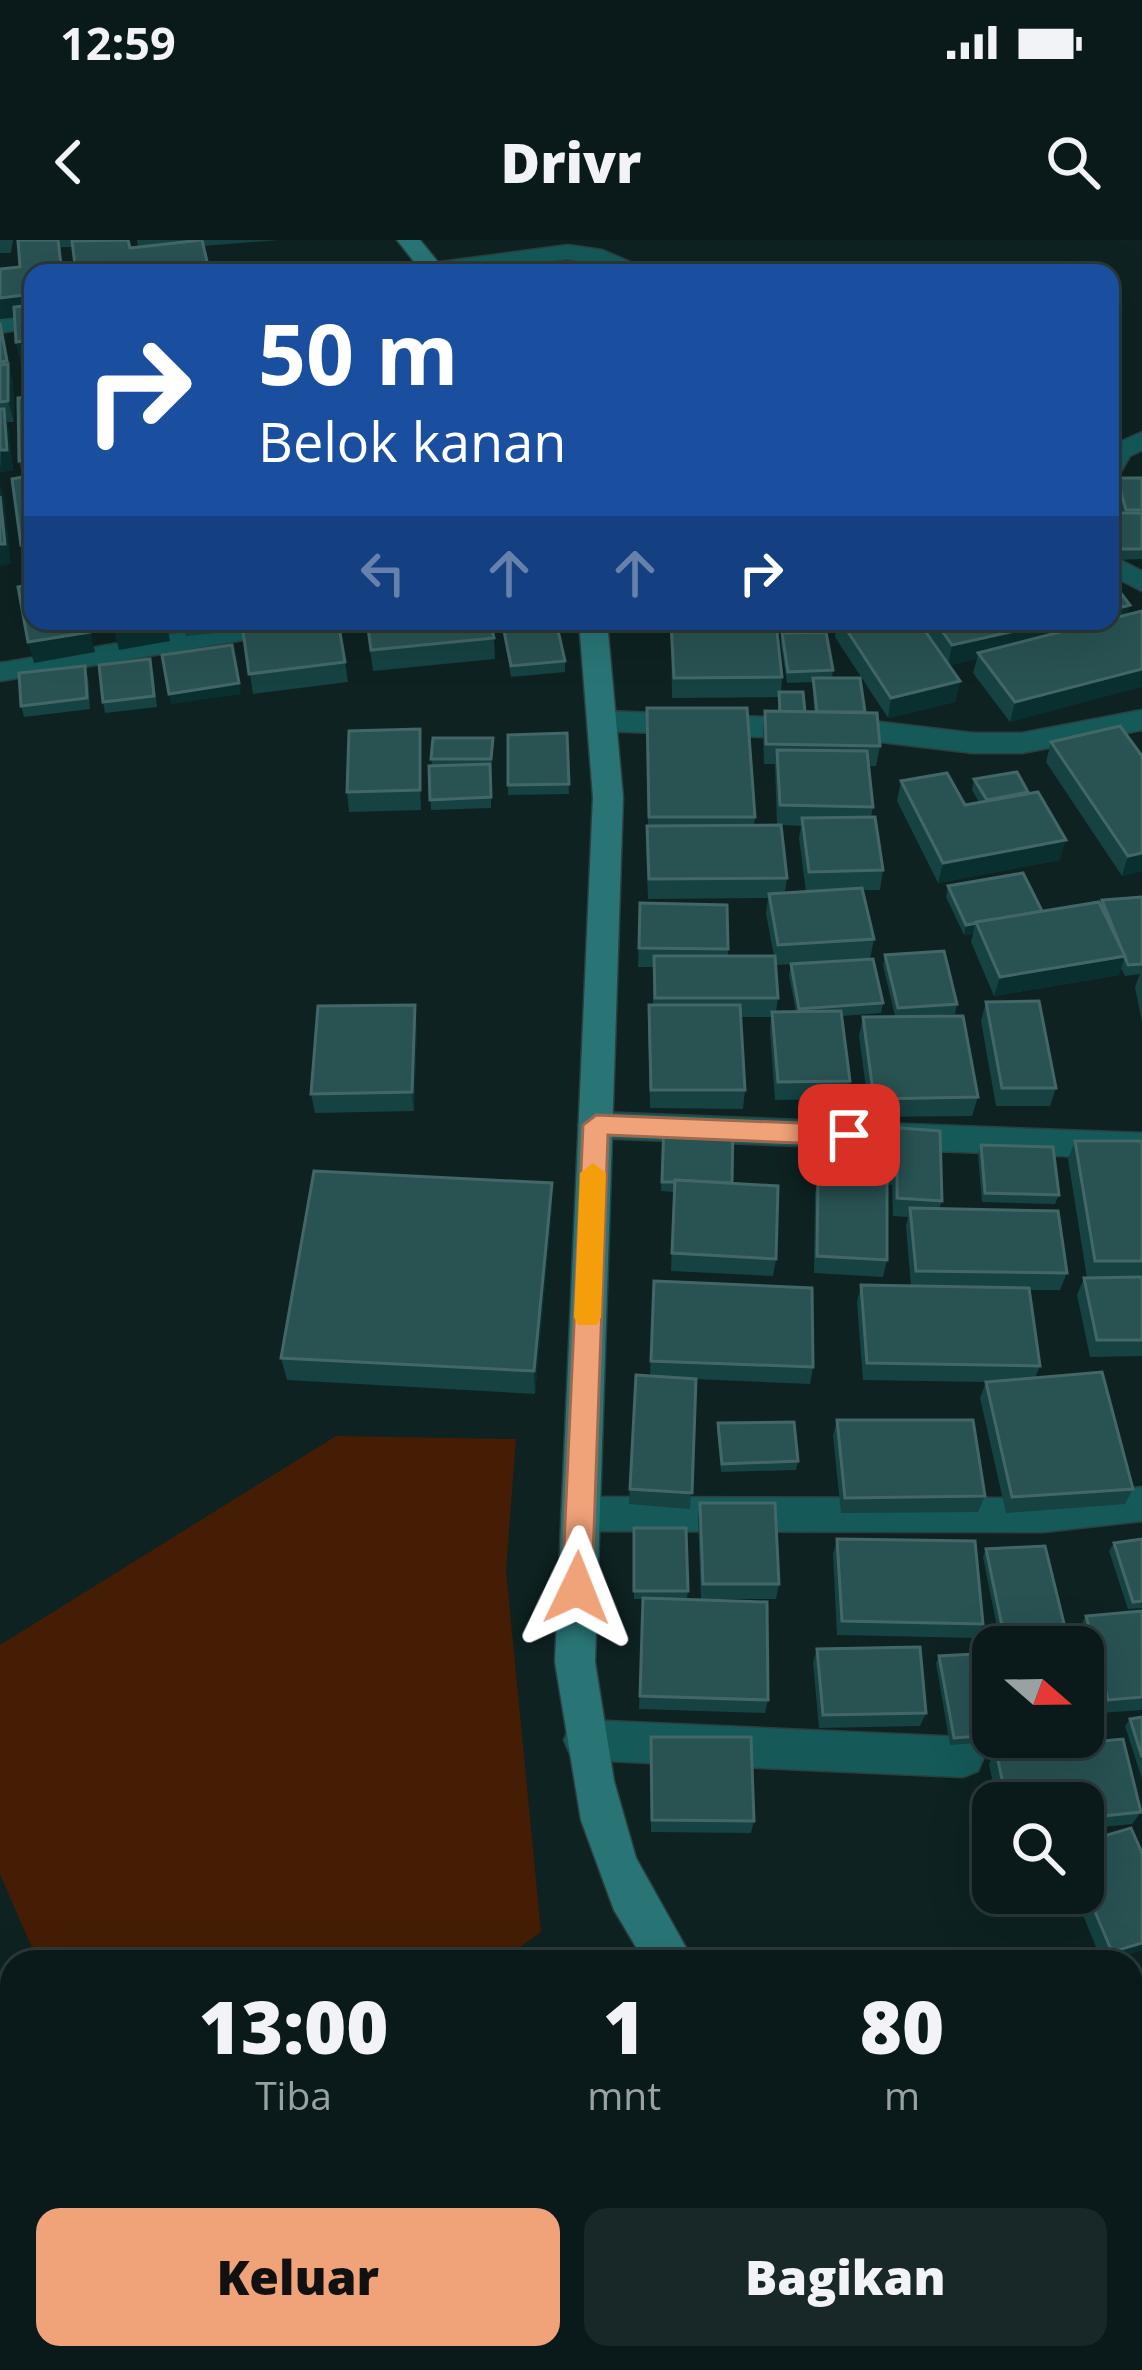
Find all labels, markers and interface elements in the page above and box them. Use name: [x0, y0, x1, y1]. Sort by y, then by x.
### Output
text: 12:59: [60, 12, 176, 73]
text: Drivr: [501, 125, 641, 199]
icon: back: [36, 129, 102, 195]
icon: search: [1040, 129, 1106, 195]
text: 50 m: [258, 295, 458, 410]
icon: right: [60, 312, 216, 468]
text: Belok kanan: [258, 404, 566, 478]
icon: left: [350, 540, 416, 606]
icon: ahead: [476, 540, 542, 606]
icon: ahead: [602, 540, 668, 606]
icon: right: [728, 540, 794, 606]
pin: [798, 1084, 900, 1186]
icon: arrive: [816, 1102, 882, 1168]
position arrow: [514, 1525, 640, 1651]
north arrow: [972, 1626, 1104, 1758]
map controls: [972, 1626, 1104, 1914]
button: search: [972, 1782, 1104, 1914]
text: 13:00: [199, 1977, 388, 2075]
text: 1: [603, 1977, 645, 2075]
text: 80: [860, 1977, 944, 2075]
text: Tiba: [255, 2068, 332, 2121]
text: mnt: [587, 2068, 661, 2121]
text: m: [884, 2068, 920, 2121]
button: Keluar: [36, 2208, 560, 2346]
button: Bagikan: [584, 2208, 1107, 2346]

